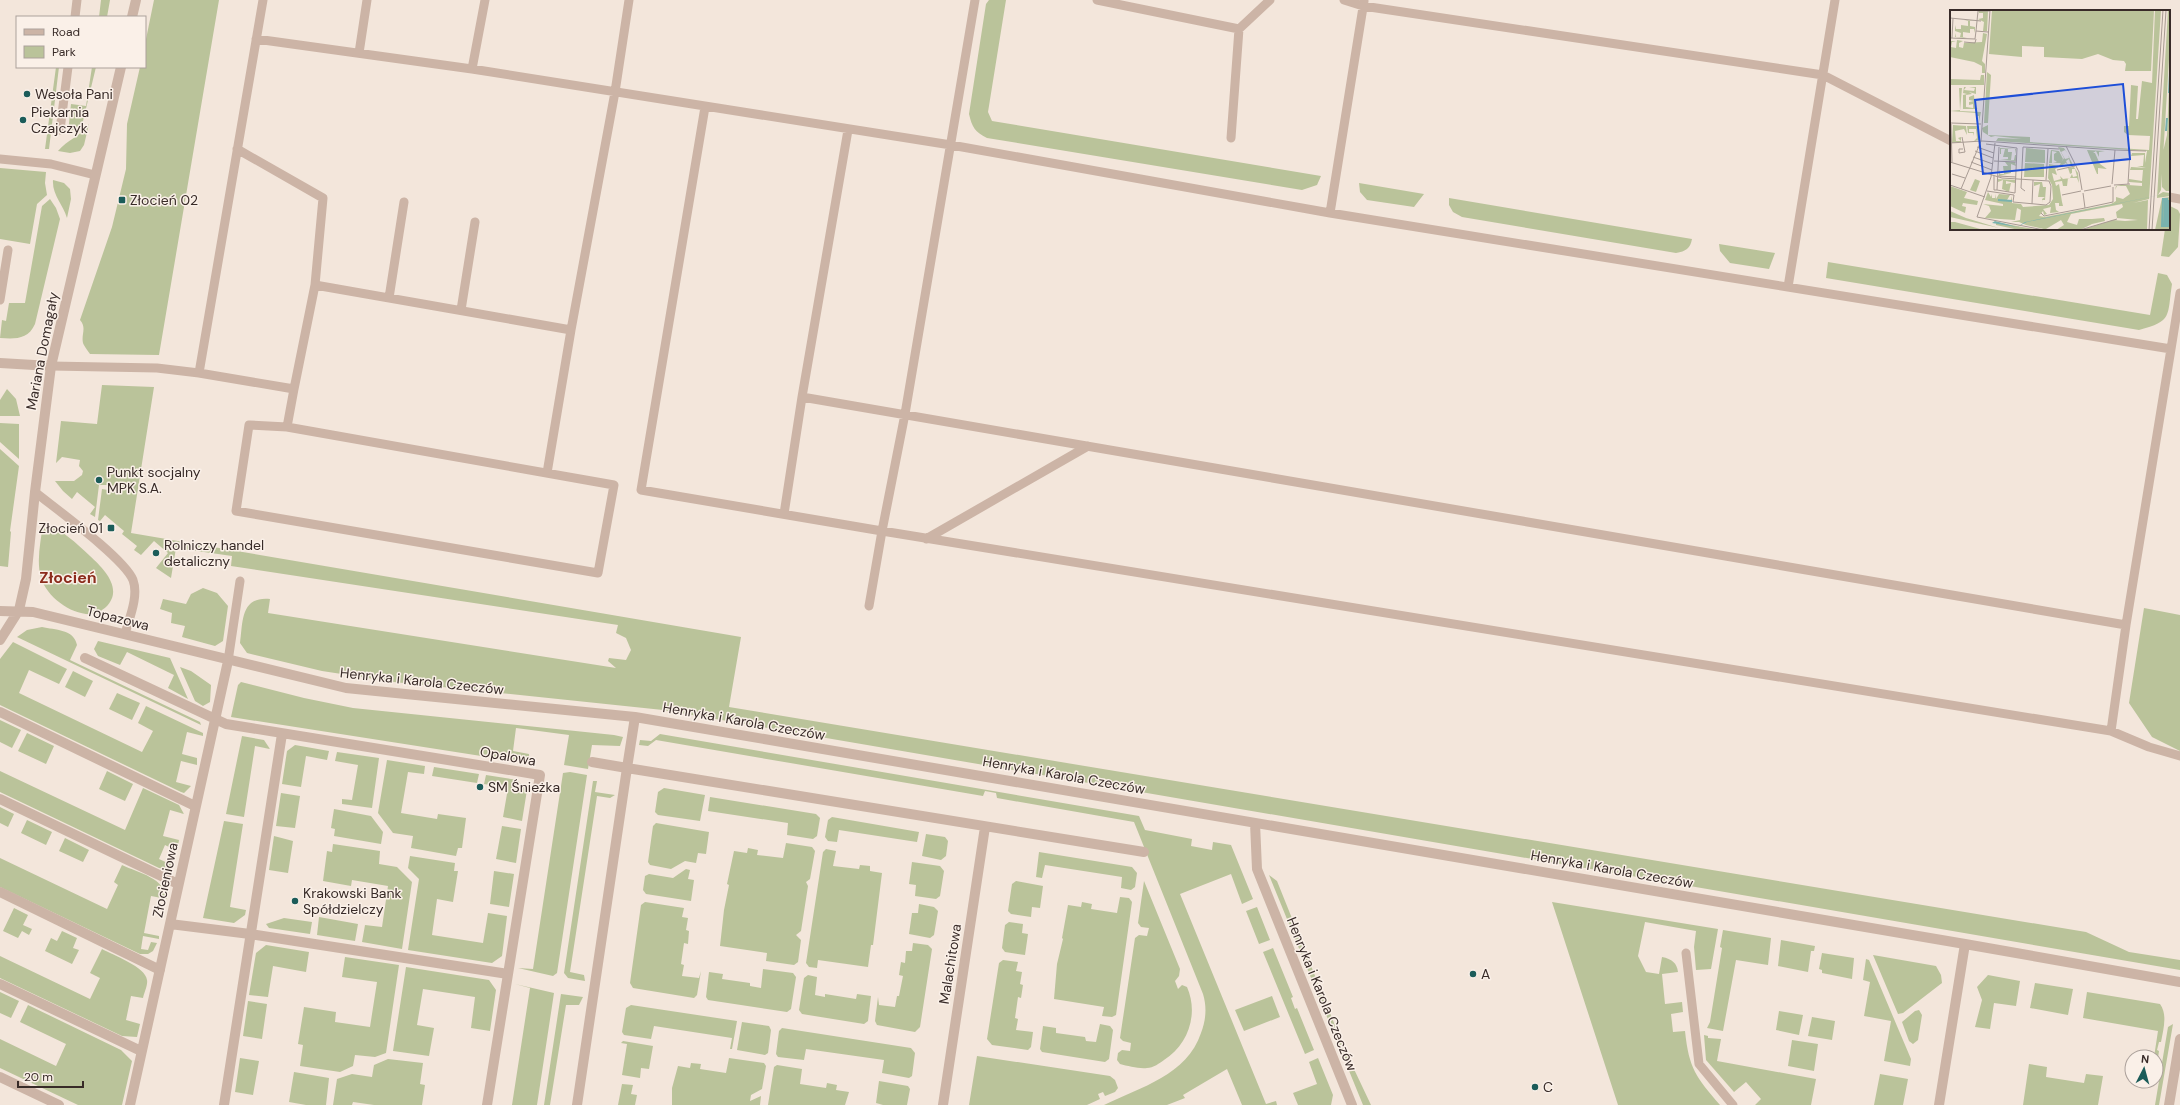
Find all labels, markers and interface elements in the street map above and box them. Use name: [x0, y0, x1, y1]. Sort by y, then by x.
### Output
inset map: [1950, 10, 2170, 230]
legend: [16, 16, 146, 68]
text: Road: [52, 24, 80, 40]
text: Park: [52, 44, 76, 60]
place label: Wesoła Pani: [35, 85, 113, 103]
marker: Wesoła Pani: [22, 89, 32, 99]
place label: Piekarnia Czajczyk: [31, 103, 89, 137]
marker: Piekarnia Czajczyk: [18, 115, 28, 125]
place label: Złocień 02: [130, 191, 198, 209]
marker: Złocień 02: [117, 195, 127, 205]
street label: Mariana Domagały: [22, 290, 62, 411]
place label: Punkt socjalny MPK S.A.: [107, 463, 201, 497]
marker: Punkt socjalny MPK S.A.: [94, 475, 104, 485]
place label: Złocień 01: [39, 519, 103, 537]
marker: Złocień 01: [106, 523, 116, 533]
place label: Rolniczy handel detaliczny: [164, 536, 264, 570]
marker: Rolniczy handel detaliczny: [151, 548, 161, 558]
district label: Złocień: [39, 567, 97, 588]
street label: Topazowa: [85, 602, 151, 634]
street label: Henryka i Karola Czeczów: [339, 663, 505, 699]
street label: Henryka i Karola Czeczów: [661, 698, 827, 744]
street label: Opalowa: [479, 742, 537, 770]
street label: Henryka i Karola Czeczów: [981, 752, 1147, 798]
place label: SM Śnieżka: [488, 778, 560, 796]
marker: SM Śnieżka: [475, 782, 485, 792]
street label: Złocieniowa: [148, 841, 182, 919]
street label: Henryka i Karola Czeczów: [1529, 846, 1695, 892]
place label: Krakowski Bank Spółdzielczy: [303, 884, 402, 918]
marker: Krakowski Bank Spółdzielczy: [290, 896, 300, 906]
street label: Henryka i Karola Czeczów: [1283, 914, 1361, 1074]
street label: Malachitowa: [935, 923, 965, 1005]
place label: A: [1481, 965, 1490, 983]
marker: A: [1468, 969, 1478, 979]
north arrow: [2124, 1049, 2164, 1089]
text: N: [2140, 1052, 2150, 1066]
scale bar: [18, 1063, 83, 1089]
text: 20 m: [24, 1069, 53, 1085]
place label: C: [1543, 1078, 1553, 1096]
marker: C: [1530, 1082, 1540, 1092]

